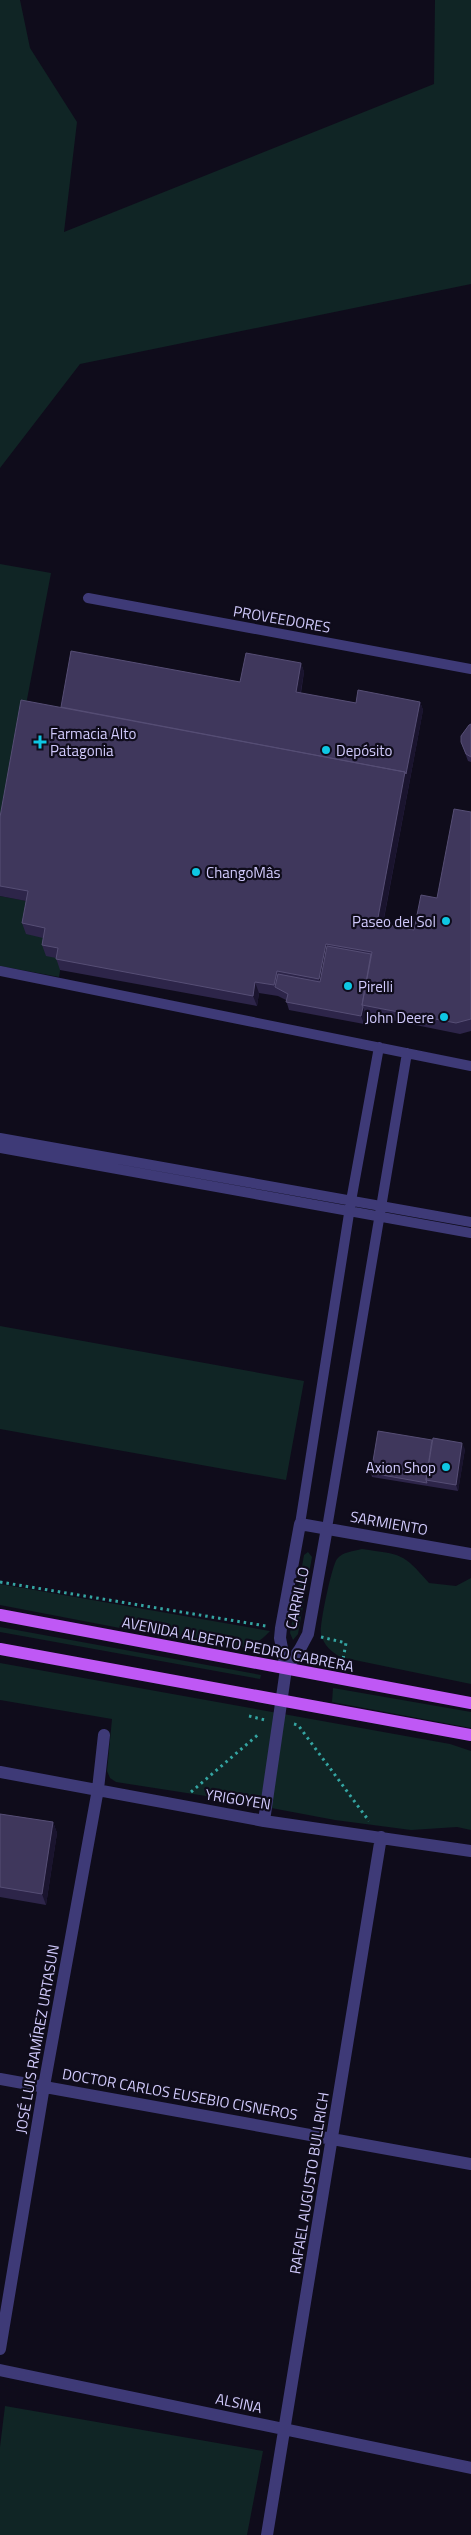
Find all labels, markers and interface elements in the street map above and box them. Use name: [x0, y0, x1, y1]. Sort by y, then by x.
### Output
street label: PROVEEDORES: [232, 599, 332, 639]
place label: Farmacia Alto Patagonia: [50, 722, 136, 762]
marker: Farmacia Alto Patagonia: [34, 736, 46, 748]
place label: Depósito: [336, 739, 393, 762]
marker: Depósito: [320, 744, 332, 756]
place label: ChangoMâs: [206, 861, 280, 884]
marker: ChangoMâs: [190, 866, 202, 878]
place label: Paseo del Sol: [352, 910, 436, 933]
marker: Paseo del Sol: [440, 915, 452, 927]
place label: Pirelli: [358, 975, 393, 998]
marker: Pirelli: [342, 980, 354, 992]
place label: John Deere: [365, 1006, 434, 1029]
marker: John Deere: [438, 1011, 450, 1023]
place label: Axion Shop: [366, 1456, 436, 1479]
marker: Axion Shop: [440, 1461, 452, 1473]
street label: SARMIENTO: [348, 1505, 430, 1541]
street label: CARRILLO: [279, 1565, 315, 1631]
street label: AVENIDA ALBERTO PEDRO CABRERA: [120, 1610, 356, 1678]
street label: YRIGOYEN: [203, 1782, 273, 1816]
street label: JOSÉ LUIS RAMÍREZ URTASUN: [9, 1943, 65, 2135]
street label: DOCTOR CARLOS EUSEBIO CISNEROS: [61, 2062, 299, 2126]
street label: RAFAEL AUGUSTO BULLRICH: [283, 2090, 335, 2276]
street label: ALSINA: [214, 2387, 264, 2419]

